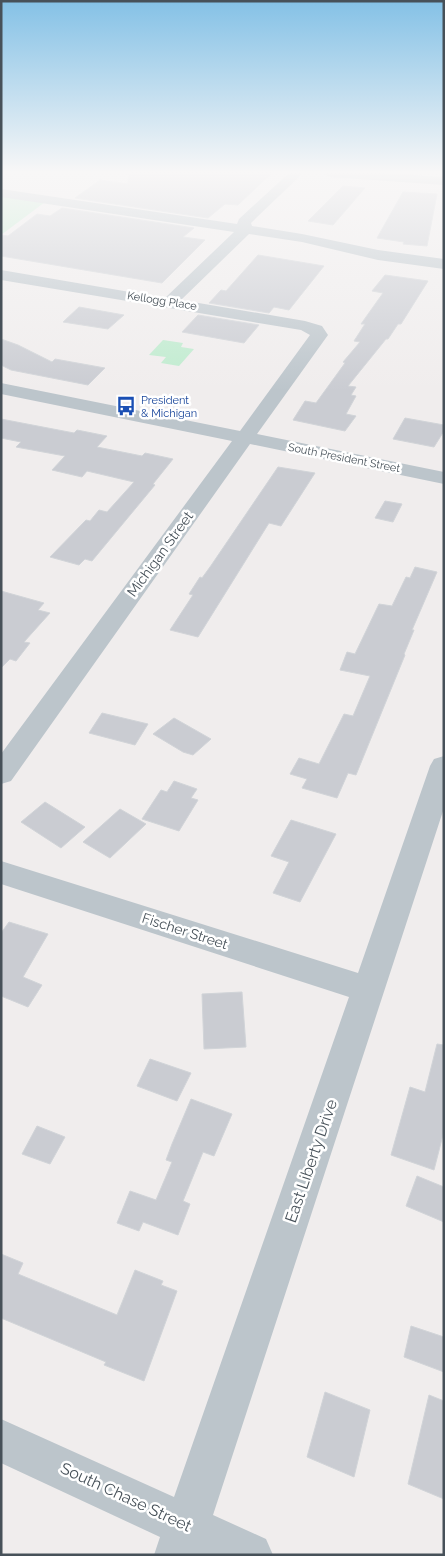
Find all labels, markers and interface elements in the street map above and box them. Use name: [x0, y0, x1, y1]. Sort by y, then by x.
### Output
street label: Kellogg Place: [126, 289, 198, 313]
place label: President & Michigan: [141, 394, 197, 420]
bus stop icon: President & Michigan: [115, 395, 137, 417]
street label: South President Street: [287, 441, 401, 475]
street label: Michigan Street: [124, 508, 196, 600]
street label: Fischer Street: [140, 910, 230, 952]
street label: East Liberty Drive: [281, 1097, 341, 1225]
street label: South Chase Street: [58, 1458, 195, 1536]

